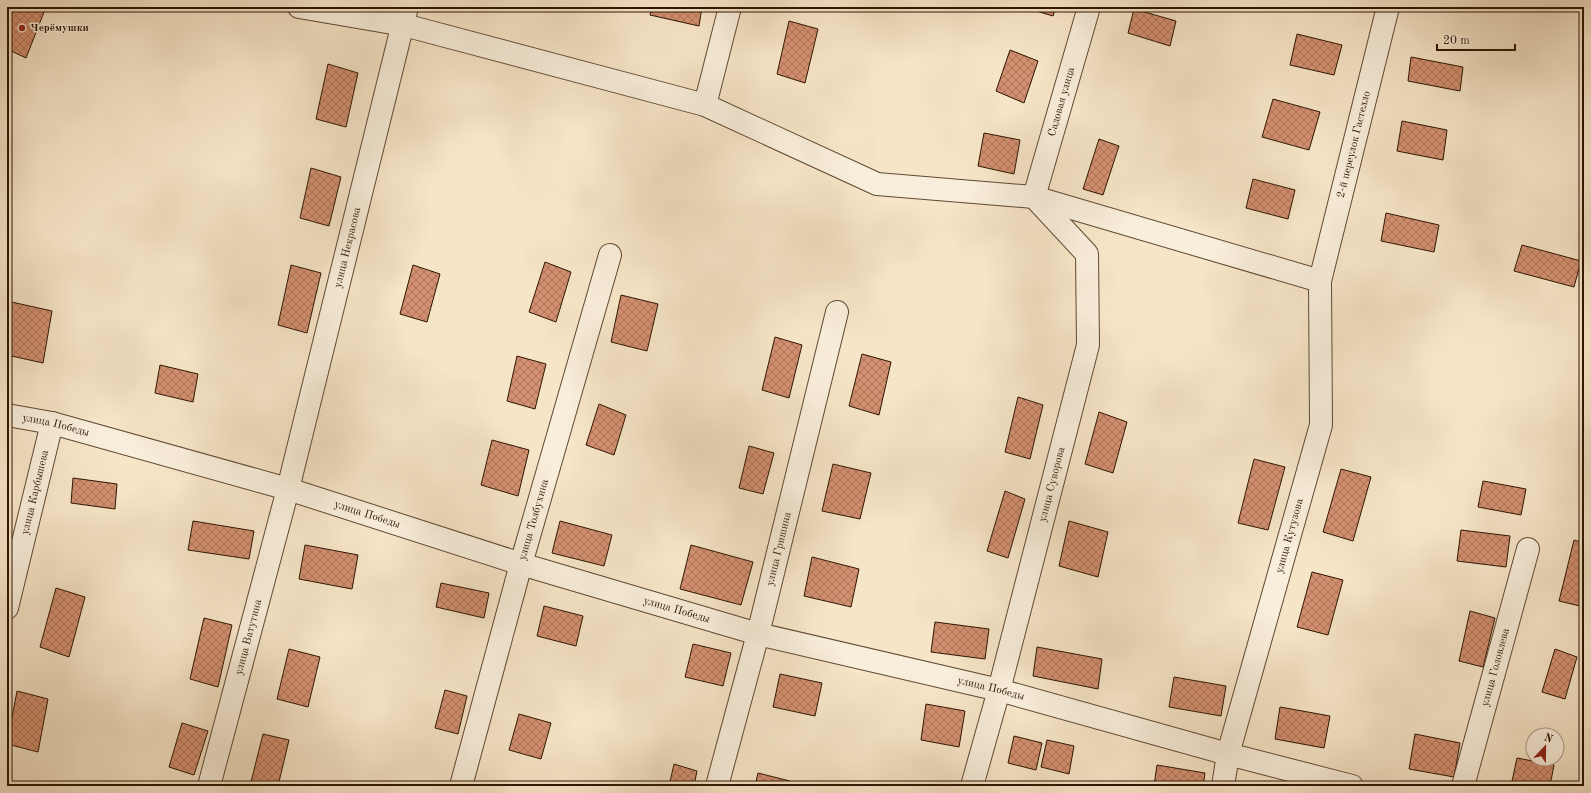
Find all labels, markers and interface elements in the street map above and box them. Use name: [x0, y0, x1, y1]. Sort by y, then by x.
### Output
marker: Черёмушки: [17, 23, 27, 33]
place label: Черёмушки: [30, 23, 89, 34]
scale bar: [1437, 26, 1515, 52]
text: 20 m: [1443, 35, 1470, 47]
street label: Садовая улица: [1046, 65, 1077, 138]
street label: 2-й переулок Гастелло: [1335, 90, 1372, 199]
street label: улица Некрасова: [332, 206, 363, 289]
street label: улица Победы: [22, 412, 91, 439]
street label: улица Суворова: [1037, 445, 1067, 523]
street label: улица Карбышева: [20, 448, 51, 536]
street label: улица Толбухина: [517, 477, 551, 562]
street label: улица Кутузова: [1274, 497, 1306, 575]
street label: улица Победы: [333, 499, 402, 530]
street label: улица Гришина: [764, 510, 793, 587]
street label: улица Победы: [642, 595, 711, 625]
street label: улица Ватутина: [233, 598, 264, 676]
street label: улица Головлева: [1480, 626, 1512, 708]
street label: улица Победы: [956, 675, 1026, 702]
north arrow: [1525, 727, 1565, 767]
text: N: [1542, 732, 1555, 746]

